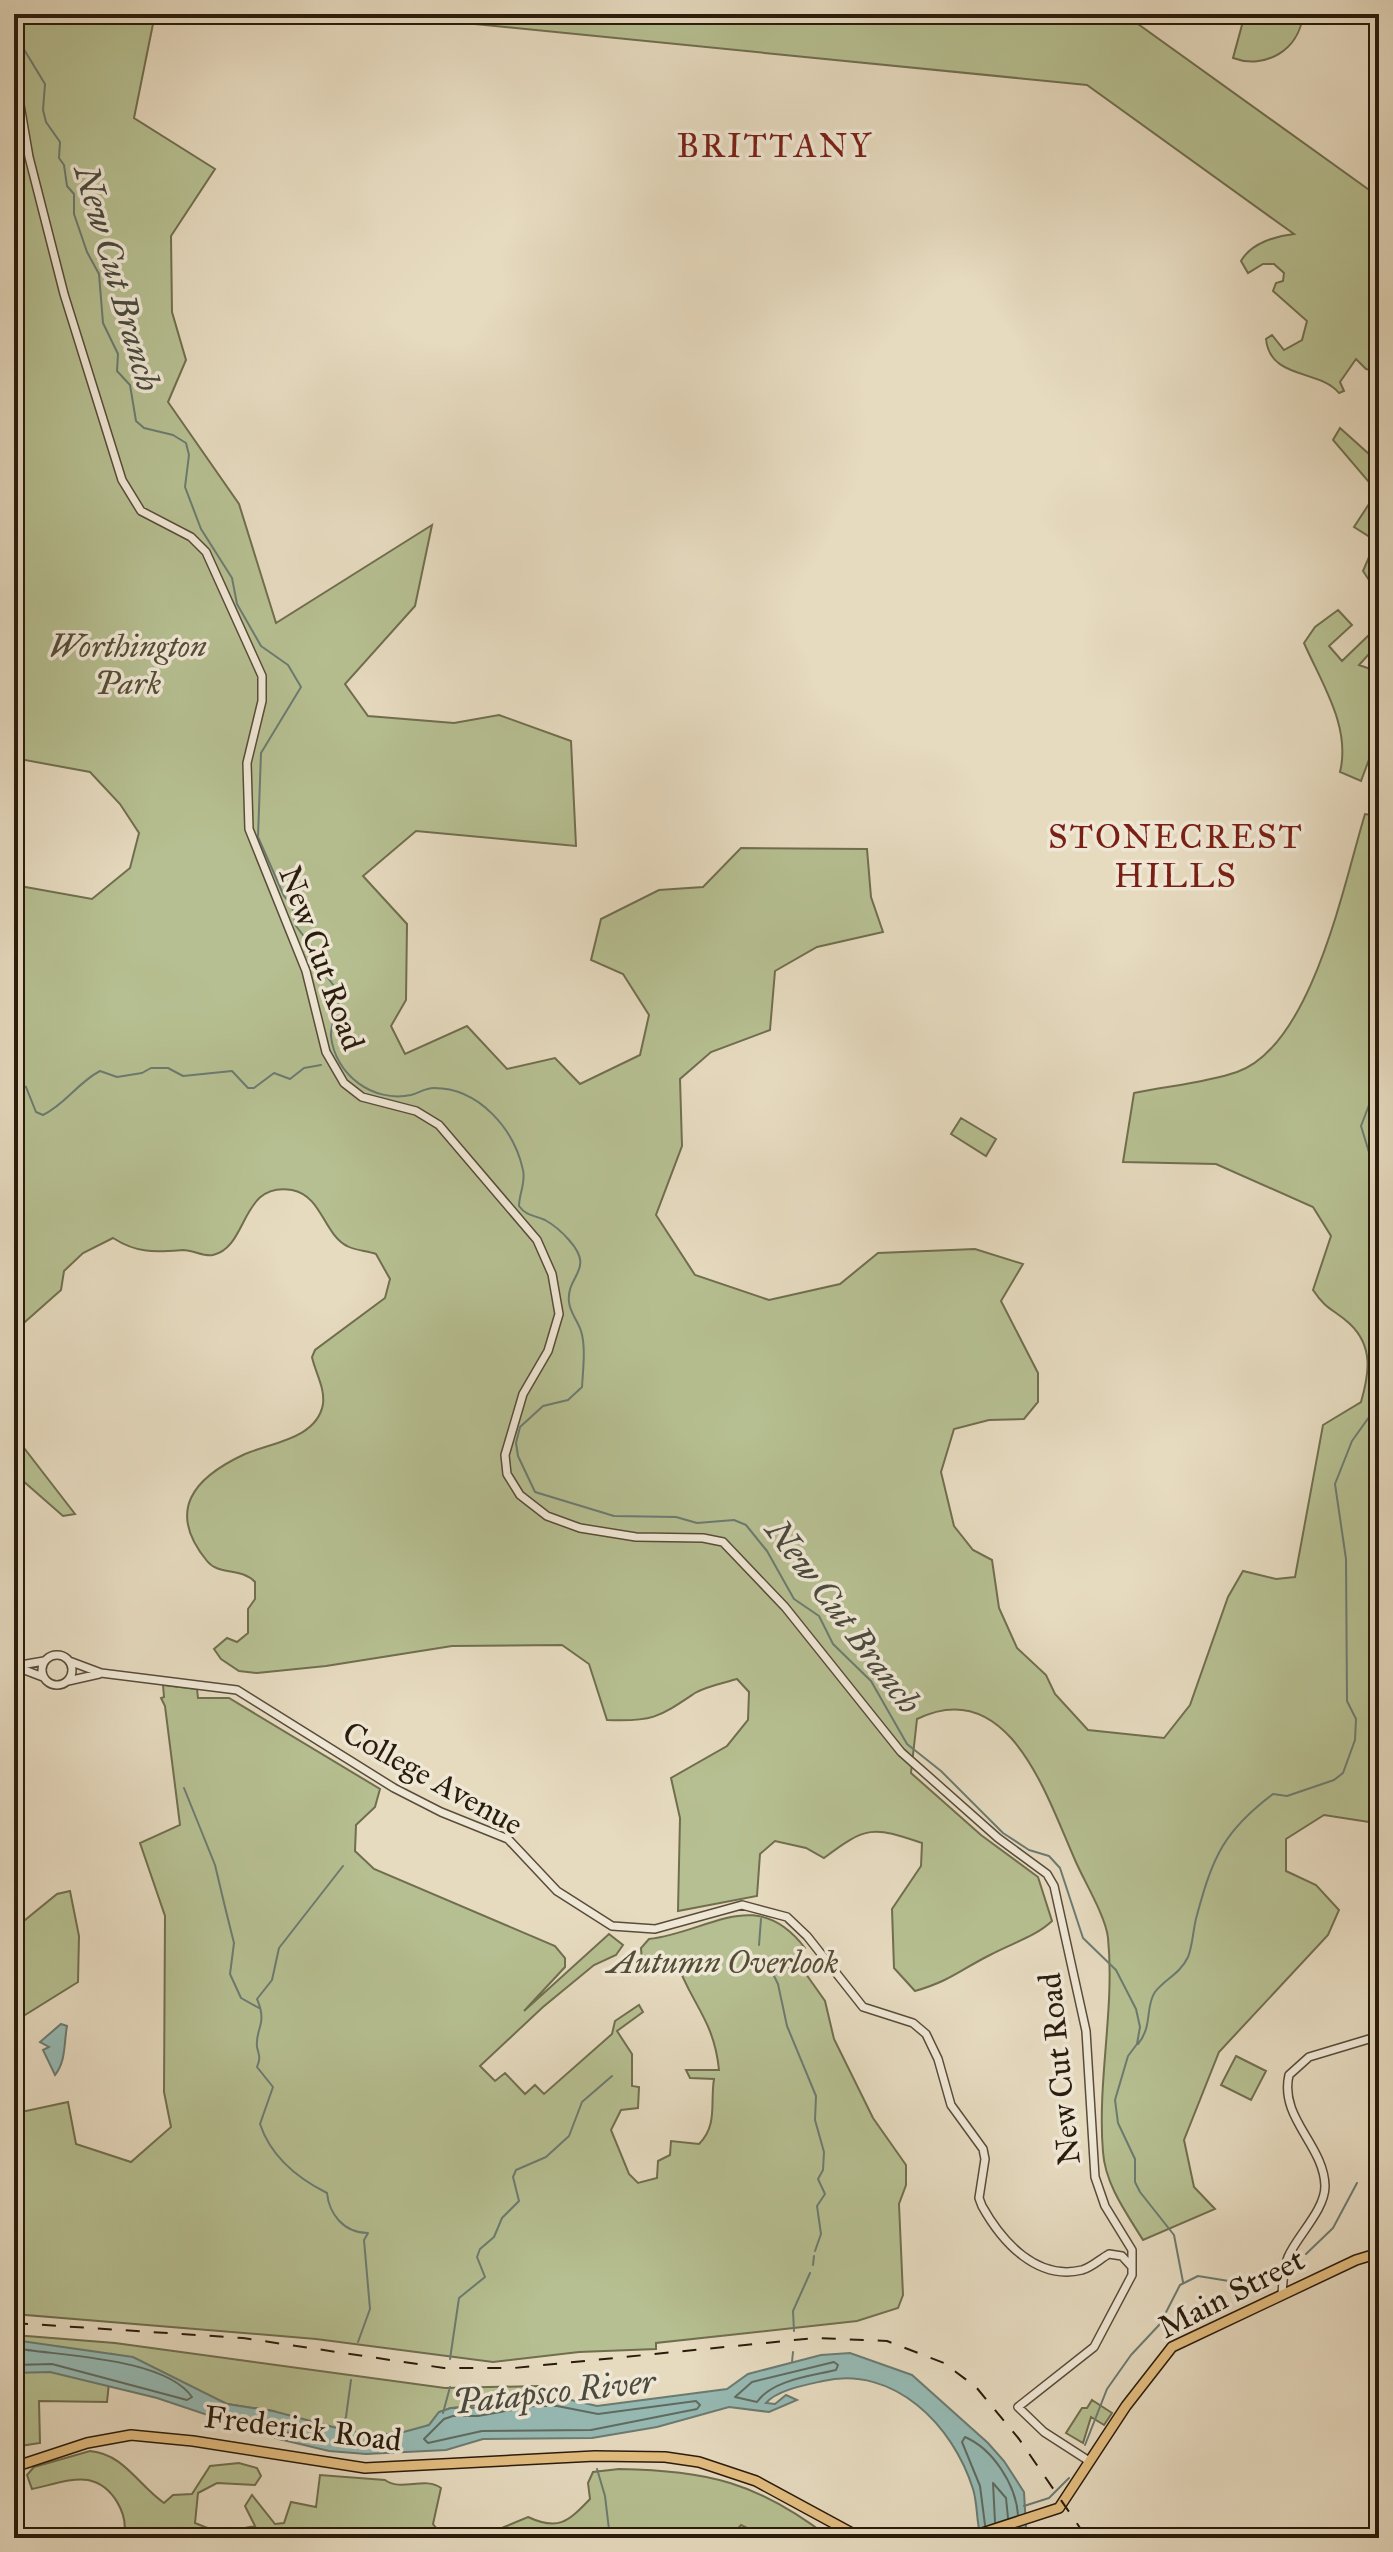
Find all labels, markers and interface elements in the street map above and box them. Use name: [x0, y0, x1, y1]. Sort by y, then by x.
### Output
district label: BRITTANY: [677, 125, 873, 166]
water label: New Cut Branch: [65, 159, 169, 396]
park label: Worthington Park: [49, 627, 207, 703]
district label: STONECREST HILLS: [1048, 816, 1304, 896]
street label: New Cut Road: [270, 861, 373, 1056]
water label: New Cut Branch: [756, 1509, 930, 1722]
street label: College Avenue: [336, 1713, 530, 1844]
park label: Autumn Overlook: [605, 1943, 838, 1982]
street label: New Cut Road: [1030, 1971, 1089, 2167]
street label: Main Street: [1152, 2240, 1311, 2347]
water label: Patapsco River: [451, 2360, 659, 2424]
street label: Frederick Road: [202, 2397, 404, 2460]

